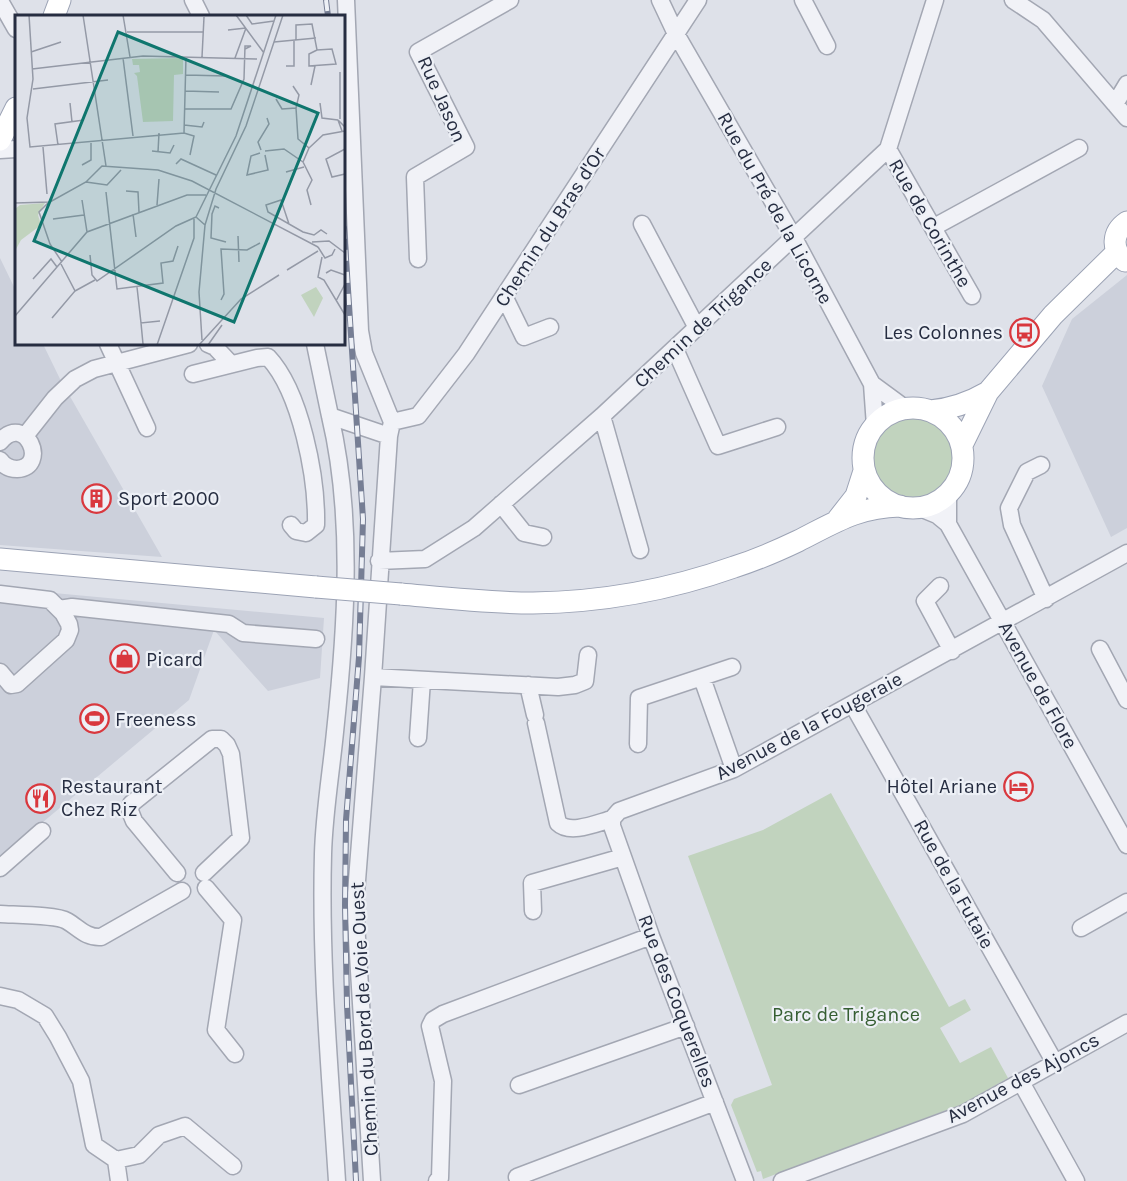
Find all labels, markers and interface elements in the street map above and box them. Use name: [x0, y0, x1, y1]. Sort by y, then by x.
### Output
inset map: [15, 15, 345, 345]
street label: Rue Jason: [413, 52, 471, 146]
street label: Rue du Pré de la Licorne: [713, 108, 837, 308]
street label: Chemin du Bras d'Or: [490, 142, 611, 311]
street label: Rue de Corinthe: [884, 155, 976, 291]
street label: Chemin de Trigance: [629, 253, 777, 393]
bus stop icon: Les Colonnes: [1008, 316, 1040, 348]
place label: Les Colonnes: [883, 321, 1003, 344]
building icon: Sport 2000: [81, 482, 113, 514]
place label: Sport 2000: [118, 487, 219, 510]
street label: Avenue de Flore: [994, 617, 1082, 753]
shop icon: Picard: [109, 643, 141, 675]
place label: Picard: [146, 648, 203, 671]
street label: Avenue de la Fougeraie: [712, 667, 906, 785]
sports icon: Freeness: [78, 703, 110, 735]
place label: Freeness: [115, 708, 197, 731]
hotel icon: Hôtel Ariane: [1002, 770, 1034, 802]
place label: Restaurant Chez Riz: [61, 775, 163, 821]
place label: Hôtel Ariane: [887, 775, 997, 798]
restaurant icon: Restaurant Chez Riz: [24, 782, 56, 814]
street label: Rue de la Futaie: [909, 815, 999, 953]
street label: Chemin du Bord de Voie Ouest: [345, 881, 383, 1157]
street label: Rue des Coquerelles: [633, 911, 721, 1091]
park label: Parc de Trigance: [772, 1003, 920, 1026]
street label: Avenue des Ajoncs: [943, 1028, 1103, 1128]

